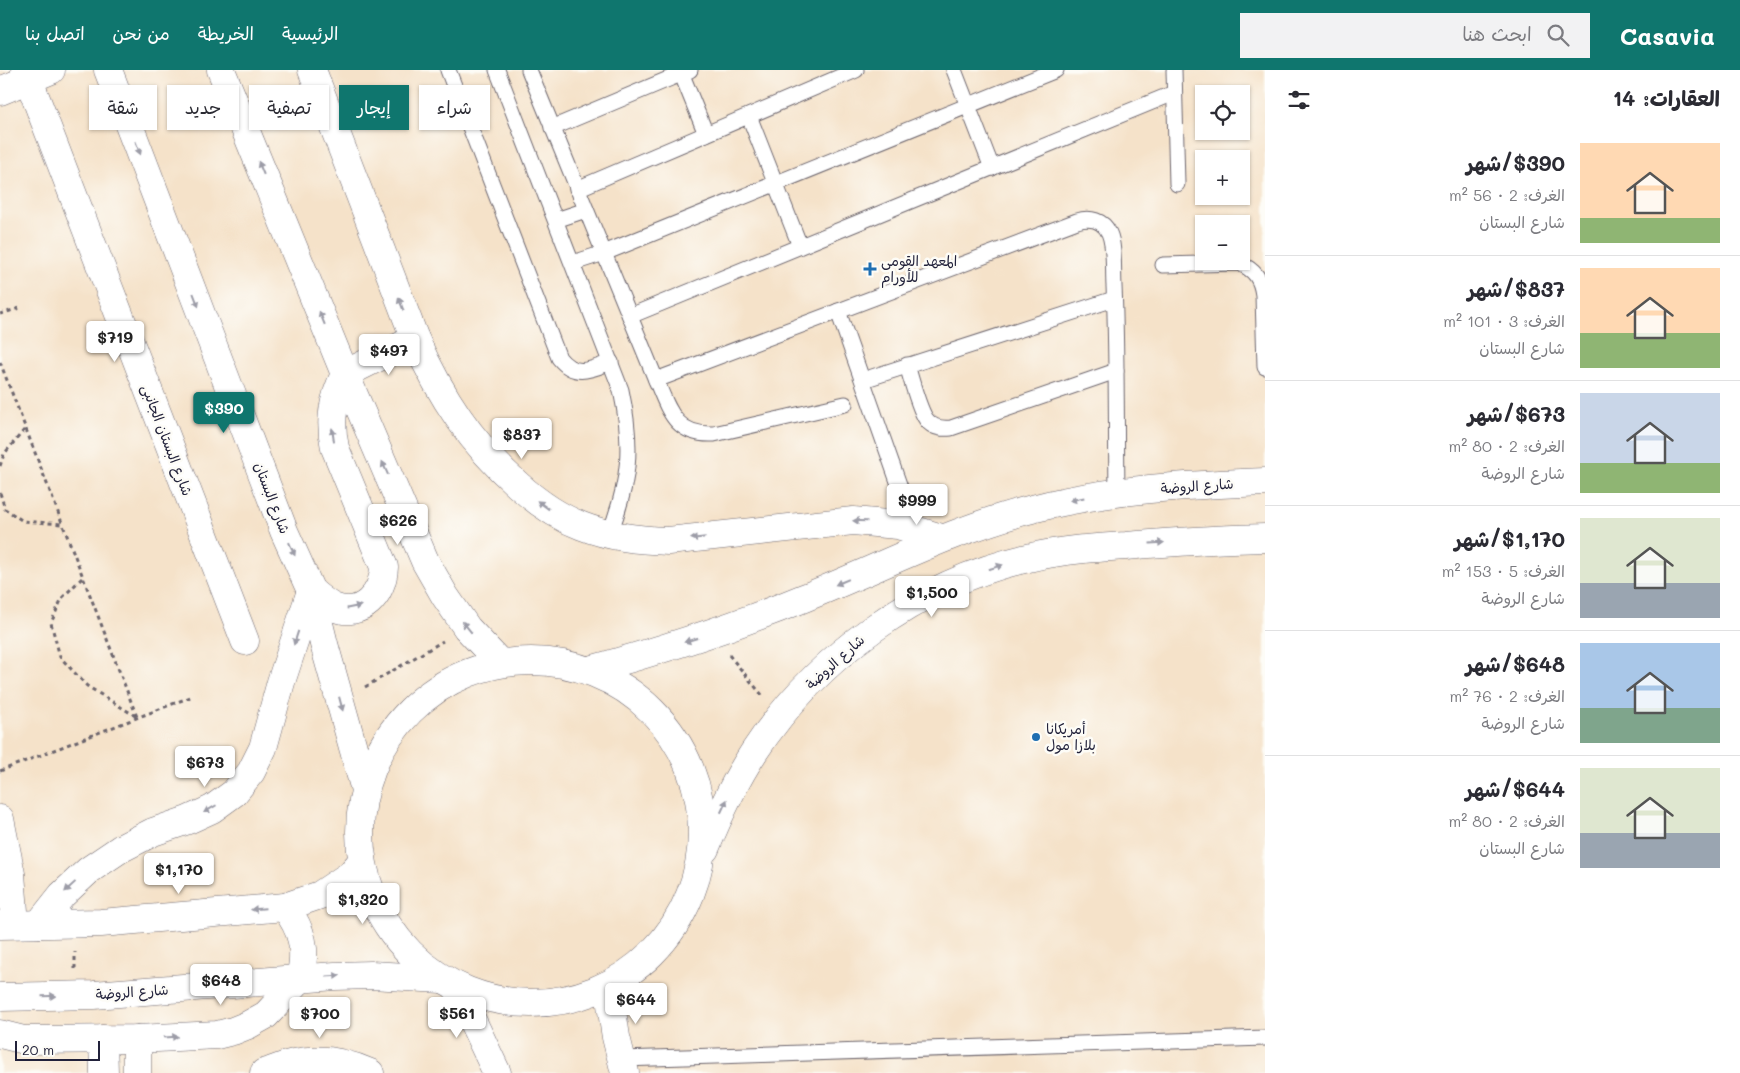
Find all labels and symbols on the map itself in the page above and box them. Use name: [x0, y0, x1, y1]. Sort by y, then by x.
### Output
one-way arrow: [134, 141, 142, 155]
one-way arrow: [257, 160, 265, 175]
place label: المعهد القومى للأورام: [881, 251, 957, 288]
marker: المعهد القومى للأورام: [863, 262, 877, 276]
one-way arrow: [192, 293, 200, 308]
one-way arrow: [397, 297, 405, 311]
one-way arrow: [318, 311, 326, 325]
pin: $719: [85, 320, 145, 363]
pin: $497: [359, 334, 419, 376]
street label: شارع البستان الجانبى: [137, 381, 197, 499]
pin: $390: [194, 392, 254, 434]
pin: $837: [492, 418, 552, 460]
one-way arrow: [329, 427, 337, 443]
street label: شارع البستان: [249, 459, 295, 537]
one-way arrow: [381, 461, 389, 475]
street label: شارع الروضة: [1160, 473, 1234, 499]
pin: $999: [887, 484, 947, 526]
one-way arrow: [1070, 495, 1085, 503]
one-way arrow: [536, 500, 550, 510]
pin: $626: [368, 504, 428, 546]
one-way arrow: [851, 517, 867, 525]
one-way arrow: [690, 534, 706, 542]
one-way arrow: [1149, 539, 1165, 547]
one-way arrow: [289, 542, 297, 556]
one-way arrow: [989, 563, 1004, 571]
pin: $1,500: [891, 576, 973, 618]
one-way arrow: [834, 578, 849, 586]
one-way arrow: [346, 603, 362, 611]
one-way arrow: [462, 621, 473, 634]
street label: شارع الروضة: [801, 630, 869, 694]
one-way arrow: [292, 631, 300, 646]
one-way arrow: [683, 637, 698, 644]
one-way arrow: [337, 696, 345, 712]
place label: أمريكانا بلازا مول: [1046, 719, 1096, 754]
marker: أمريكانا بلازا مول: [1030, 731, 1042, 743]
pin: $673: [175, 746, 235, 788]
one-way arrow: [720, 799, 728, 813]
one-way arrow: [203, 805, 218, 813]
pin: $1,170: [138, 852, 220, 895]
one-way arrow: [64, 881, 76, 893]
pin: $1,320: [322, 882, 404, 925]
one-way arrow: [250, 905, 266, 913]
pin: $648: [191, 964, 251, 1006]
one-way arrow: [325, 972, 341, 980]
street label: شارع الروضة: [95, 979, 169, 1005]
pin: $644: [606, 982, 666, 1025]
one-way arrow: [41, 992, 57, 1000]
pin: $700: [290, 996, 350, 1039]
pin: $561: [427, 996, 487, 1039]
one-way arrow: [163, 1033, 179, 1041]
scale bar: [15, 1038, 100, 1061]

